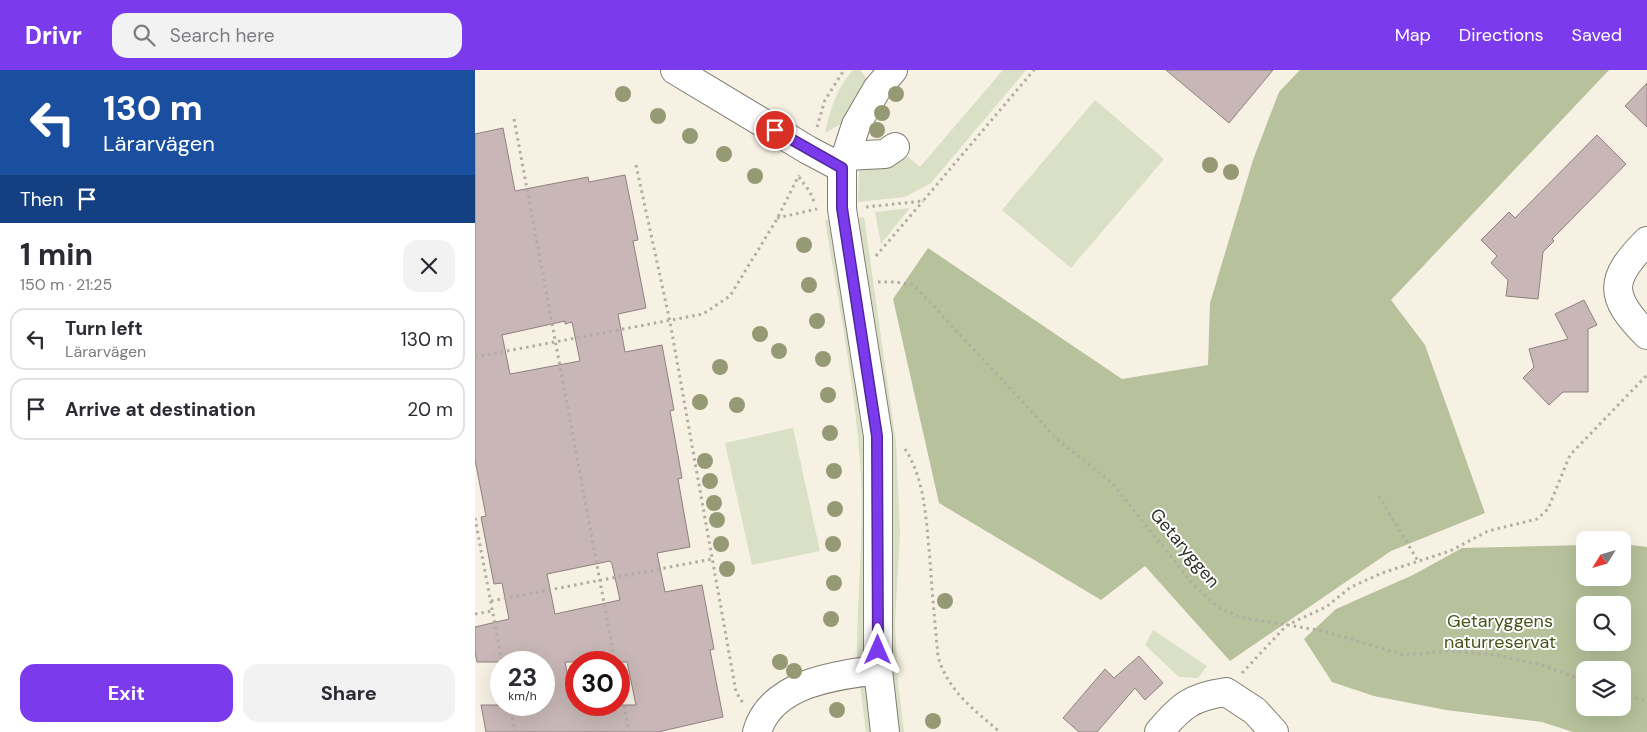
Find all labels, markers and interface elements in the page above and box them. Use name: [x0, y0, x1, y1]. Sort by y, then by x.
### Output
search box: [112, 13, 462, 58]
text: Drivr: [25, 20, 82, 51]
icon: search: [130, 21, 158, 49]
text: Search here: [170, 23, 275, 48]
text: Map: [1395, 23, 1431, 47]
text: Directions: [1459, 23, 1544, 47]
text: Saved: [1572, 23, 1622, 47]
text: 130 m: [103, 85, 203, 131]
icon: left: [20, 90, 85, 155]
pin: [754, 109, 796, 151]
icon: arrive: [761, 116, 789, 144]
text: Lärarvägen: [103, 129, 215, 158]
icon: arrive: [73, 185, 101, 213]
text: Then: [20, 187, 63, 212]
text: 1 min: [20, 235, 93, 274]
button: close: [403, 240, 455, 292]
text: 150 m · 21:25: [20, 274, 112, 295]
text: Turn left: [65, 316, 143, 341]
icon: left: [22, 325, 50, 353]
text: 130 m: [401, 327, 453, 352]
text: Lärarvägen: [65, 341, 146, 362]
icon: arrive: [22, 395, 50, 423]
text: Arrive at destination: [65, 397, 256, 422]
text: 20 m: [407, 397, 453, 422]
street label: Getaryggen: [1145, 503, 1225, 593]
north arrow: [1576, 531, 1631, 586]
map controls: [1576, 531, 1631, 716]
button: search: [1576, 596, 1631, 651]
park label: Getaryggens naturreservat: [1444, 609, 1556, 654]
position arrow: [851, 623, 903, 675]
speed limit sign: 30: [565, 651, 630, 716]
text: 23: [508, 661, 537, 694]
button: layers: [1576, 661, 1631, 716]
button: Exit: [20, 664, 233, 722]
button: Share: [243, 664, 455, 722]
text: km/h: [508, 688, 537, 704]

